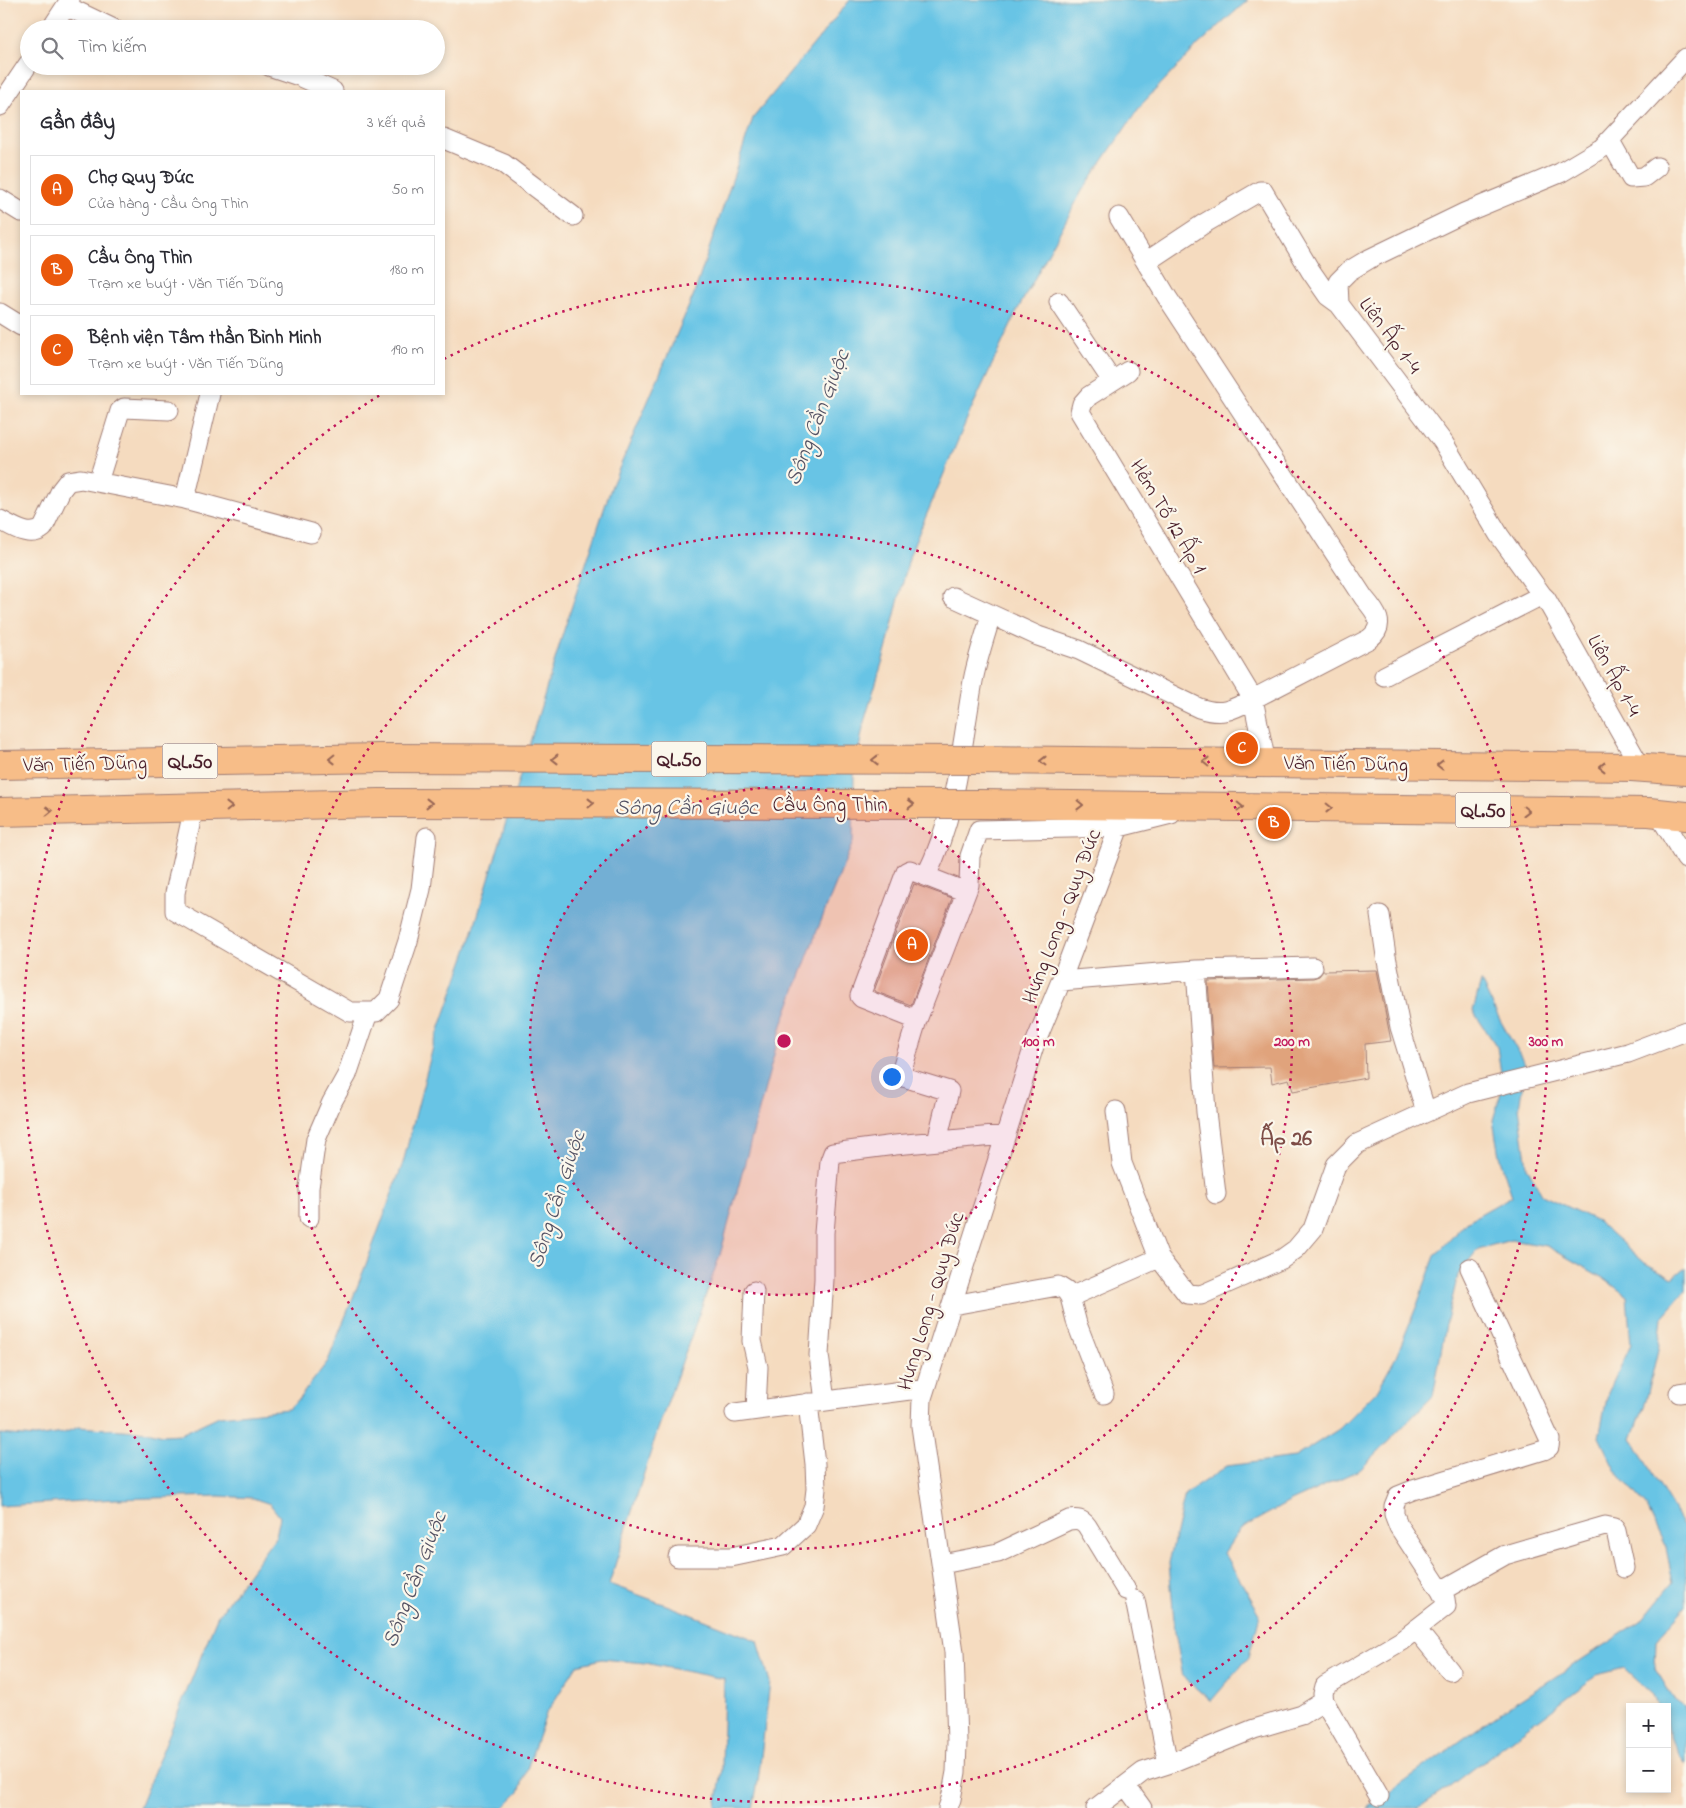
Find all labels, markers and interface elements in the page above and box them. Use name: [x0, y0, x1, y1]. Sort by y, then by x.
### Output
search box: [20, 20, 445, 75]
icon: search: [38, 34, 66, 62]
text: Tìm kiếm: [78, 34, 147, 61]
text: Gần đây: [40, 108, 115, 138]
text: 3 kết quả: [367, 111, 425, 135]
text: Chợ Quy Đức: [88, 165, 194, 192]
text: A: [52, 178, 62, 202]
text: 50 m: [392, 178, 424, 202]
text: Cửa hàng · Cầu Ông Thìn: [88, 192, 248, 216]
text: Cầu Ông Thìn: [88, 245, 192, 272]
text: B: [52, 258, 62, 282]
text: 180 m: [390, 258, 424, 282]
text: Trạm xe buýt · Văn Tiến Dũng: [88, 272, 283, 296]
street label: Liên Ấp 1-4: [1351, 290, 1431, 381]
text: Bệnh viện Tâm thần Bình Minh: [88, 325, 322, 352]
text: C: [53, 338, 61, 362]
text: 190 m: [391, 338, 424, 362]
water label: Sông Cần Giuộc: [778, 345, 860, 491]
text: Trạm xe buýt · Văn Tiến Dũng: [88, 352, 283, 376]
street label: Hẻm Tổ 12 Ấp 1: [1121, 452, 1216, 580]
street label: Liên Ấp 1-4: [1578, 628, 1651, 723]
pin: C: [1226, 729, 1258, 767]
road number: QL.50: [652, 742, 706, 776]
road number: QL.50: [162, 744, 218, 778]
street label: Văn Tiến Dũng: [22, 749, 147, 783]
street label: Văn Tiến Dũng: [1283, 749, 1408, 783]
one-way arrow: [328, 754, 336, 764]
one-way arrow: [551, 754, 559, 764]
one-way arrow: [871, 755, 878, 765]
one-way arrow: [1039, 755, 1047, 766]
one-way arrow: [1201, 757, 1209, 767]
one-way arrow: [1436, 759, 1444, 770]
one-way arrow: [1598, 762, 1606, 772]
street label: Cầu Ông Thìn: [772, 791, 888, 823]
road number: QL.50: [1456, 792, 1510, 828]
water label: Sông Cần Giuộc: [615, 793, 759, 825]
one-way arrow: [426, 798, 433, 808]
one-way arrow: [588, 798, 596, 808]
one-way arrow: [908, 799, 916, 809]
one-way arrow: [1076, 800, 1084, 810]
one-way arrow: [225, 801, 233, 812]
one-way arrow: [1236, 802, 1244, 812]
one-way arrow: [1325, 803, 1333, 813]
pin: B: [1258, 804, 1290, 842]
one-way arrow: [45, 806, 53, 816]
one-way arrow: [1522, 806, 1530, 816]
street label: Hưng Long - Quy Đức: [1016, 824, 1112, 1009]
pin: A: [896, 926, 928, 964]
text: 100 m: [1021, 1031, 1055, 1053]
text: 200 m: [1273, 1031, 1310, 1053]
text: 300 m: [1528, 1031, 1564, 1053]
centre of rings: [775, 1032, 793, 1050]
your location: [879, 1064, 905, 1090]
district label: Ấp 26: [1260, 1121, 1312, 1156]
water label: Sông Cần Giuộc: [521, 1126, 596, 1273]
street label: Hưng Long - Quy Đức: [891, 1208, 975, 1395]
water label: Sông Cần Giuộc: [375, 1507, 457, 1653]
map controls: [1626, 1703, 1671, 1793]
button: +: [1626, 1703, 1671, 1748]
button: −: [1626, 1748, 1671, 1793]

